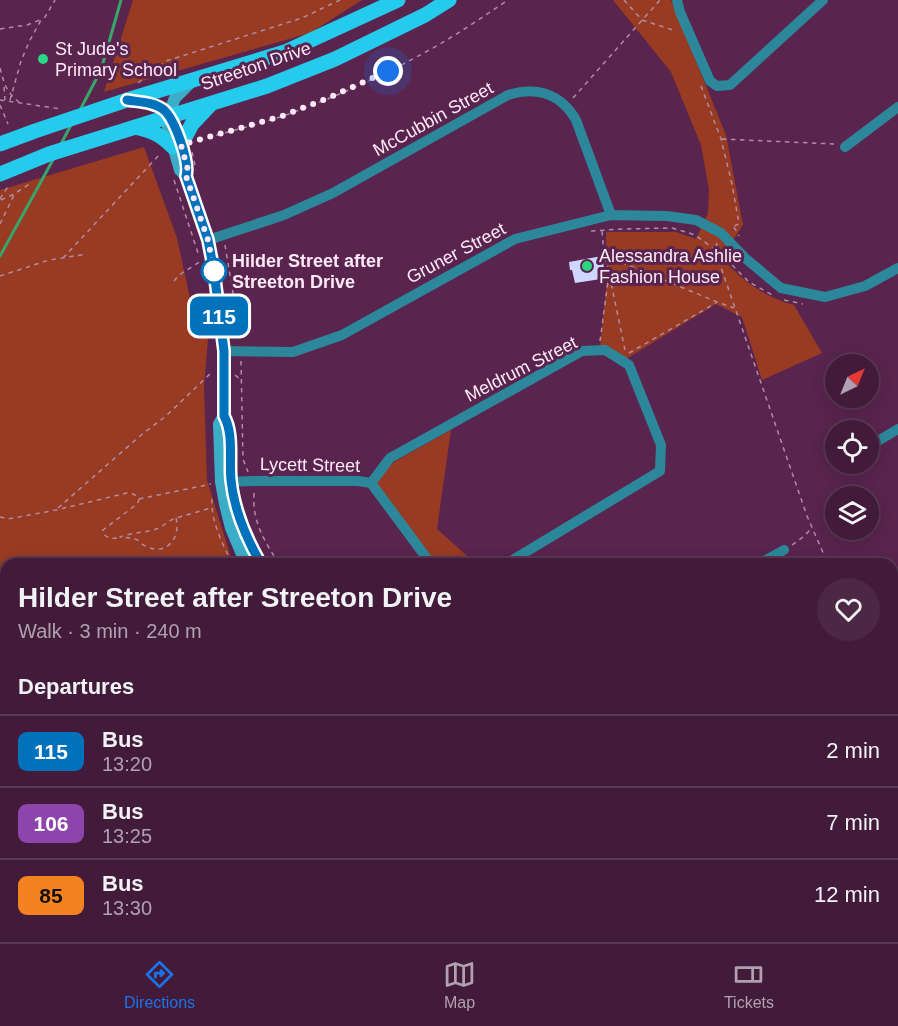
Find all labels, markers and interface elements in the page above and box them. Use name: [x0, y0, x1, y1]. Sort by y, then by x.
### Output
street label: Streeton Drive: [198, 38, 314, 94]
place label: St Jude's Primary School: [55, 39, 177, 80]
marker: St Jude's Primary School: [36, 52, 50, 66]
your location: [373, 56, 403, 86]
street label: McCubbin Street: [370, 78, 496, 160]
street label: Gruner Street: [403, 219, 509, 287]
place label: Alessandra Ashlie Fashion House: [599, 246, 742, 287]
place label: Hilder Street after Streeton Drive: [232, 251, 383, 292]
marker: Hilder Street after Streeton Drive: [201, 258, 227, 284]
marker: Alessandra Ashlie Fashion House: [580, 259, 594, 273]
line badge: 115: [184, 296, 254, 336]
text: 115: [202, 305, 236, 328]
street label: Meldrum Street: [462, 332, 580, 406]
north arrow: [825, 354, 879, 408]
map controls: [825, 354, 879, 540]
button: locate: [825, 420, 879, 474]
street label: Lycett Street: [260, 454, 360, 476]
button: layers: [825, 486, 879, 540]
button: heart: [817, 578, 880, 641]
text: Hilder Street after Streeton Drive: [18, 582, 452, 613]
text: Walk · 3 min · 240 m: [18, 620, 202, 642]
text: Departures: [18, 674, 134, 699]
text: Bus: [102, 727, 144, 752]
text: 2 min: [826, 738, 880, 763]
text: 115: [34, 740, 68, 763]
text: 13:20: [102, 753, 152, 775]
text: Bus: [102, 799, 144, 824]
text: 7 min: [826, 810, 880, 835]
text: 106: [33, 812, 69, 835]
text: 13:25: [102, 825, 152, 847]
text: Bus: [102, 871, 144, 896]
text: 12 min: [814, 882, 880, 907]
text: 85: [39, 884, 63, 907]
text: 13:30: [102, 897, 152, 919]
tab: Directions: [124, 958, 195, 1012]
tab: Map: [443, 958, 476, 1012]
tab: Tickets: [724, 958, 774, 1012]

